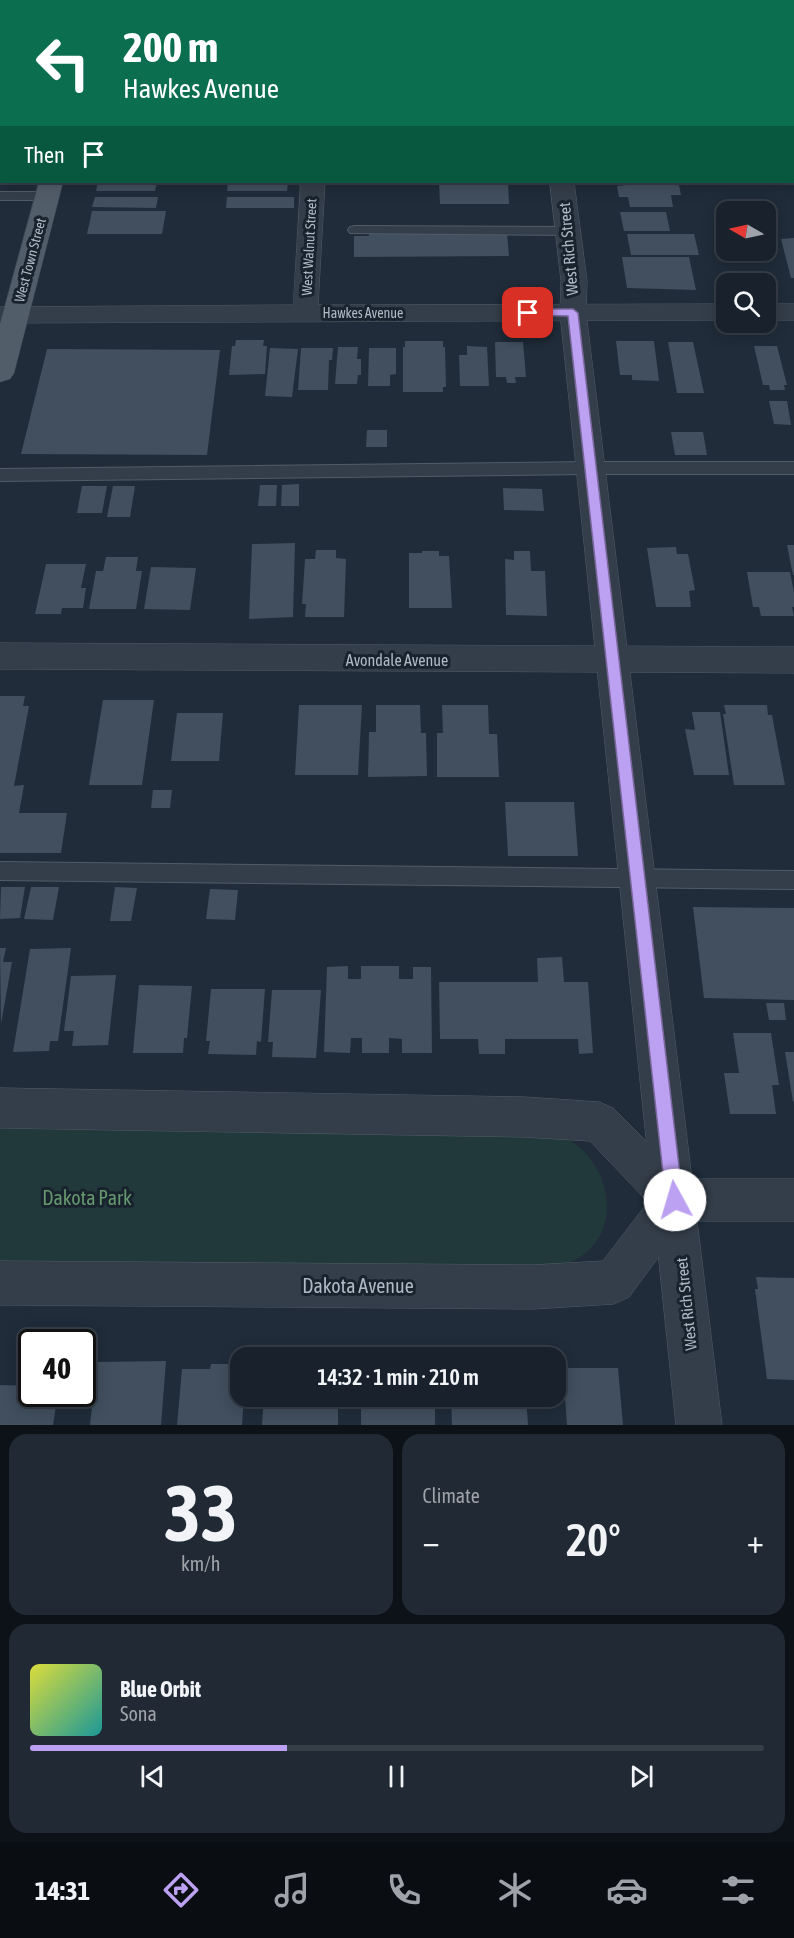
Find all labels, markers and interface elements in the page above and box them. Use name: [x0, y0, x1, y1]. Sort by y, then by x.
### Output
text: 200 m: [123, 23, 218, 71]
icon: left: [24, 24, 102, 102]
text: Hawkes Avenue: [123, 73, 279, 104]
icon: arrive: [77, 138, 110, 171]
text: Then: [24, 142, 65, 168]
street label: West Walnut Street: [298, 198, 320, 296]
street label: West Rich Street: [555, 201, 581, 296]
north arrow: [716, 201, 776, 261]
map controls: [716, 201, 776, 333]
street label: West Town Street: [11, 216, 49, 304]
button: search: [716, 273, 776, 333]
pin: [502, 287, 553, 338]
icon: arrive: [511, 296, 544, 329]
street label: Hawkes Avenue: [323, 305, 403, 321]
street label: Avondale Avenue: [346, 651, 448, 669]
position arrow: [643, 1168, 707, 1232]
park label: Dakota Park: [42, 1186, 132, 1209]
street label: West Rich Street: [672, 1256, 700, 1351]
street label: Dakota Avenue: [302, 1274, 414, 1297]
speed limit sign: 40: [18, 1329, 96, 1407]
text: 14:32 · 1 min · 210 m: [317, 1364, 479, 1390]
text: 33: [164, 1468, 237, 1558]
text: Climate: [423, 1484, 480, 1507]
text: 20°: [566, 1514, 621, 1566]
text: −: [423, 1522, 440, 1560]
text: +: [747, 1522, 764, 1560]
text: km/h: [181, 1552, 221, 1575]
text: Blue Orbit: [120, 1676, 201, 1702]
text: Sona: [120, 1702, 157, 1725]
icon: previous: [136, 1760, 169, 1793]
icon: pause: [380, 1760, 413, 1793]
icon: next: [625, 1760, 658, 1793]
icon: directions: [160, 1869, 202, 1911]
icon: music: [271, 1869, 313, 1911]
icon: phone: [383, 1869, 425, 1911]
icon: climate: [494, 1869, 536, 1911]
icon: car: [606, 1869, 648, 1911]
icon: filters: [717, 1869, 759, 1911]
text: 14:31: [35, 1875, 90, 1906]

